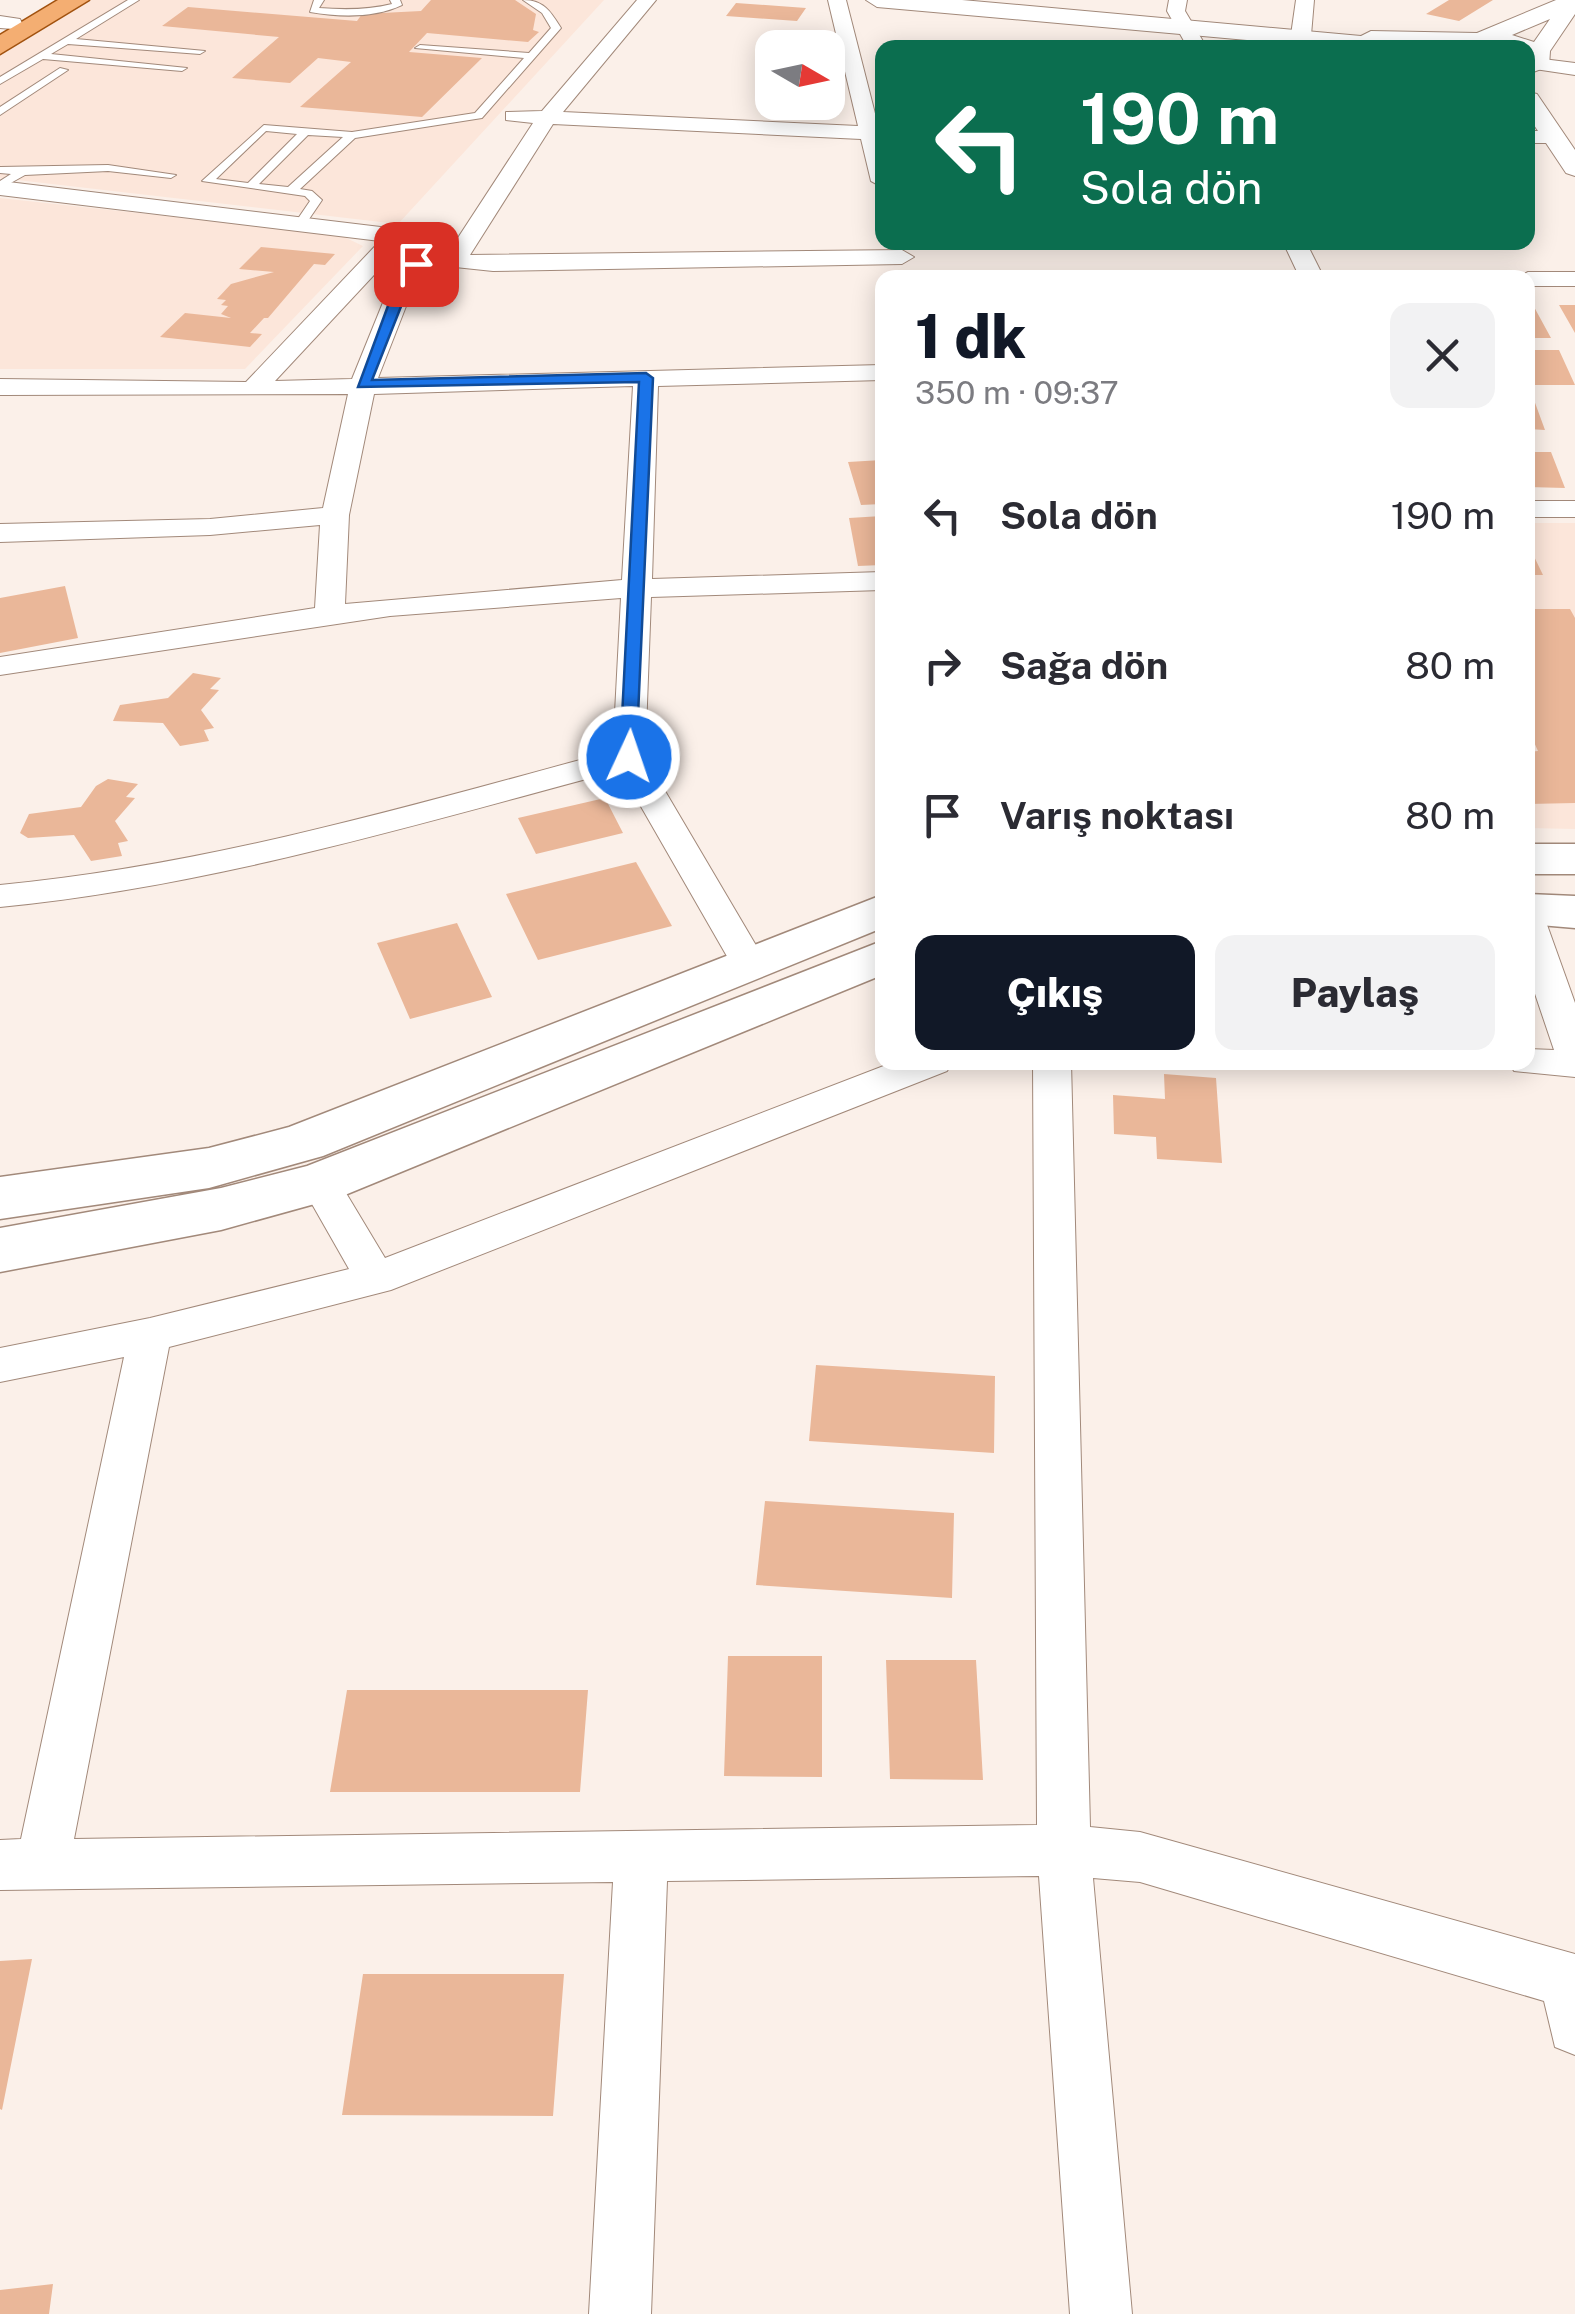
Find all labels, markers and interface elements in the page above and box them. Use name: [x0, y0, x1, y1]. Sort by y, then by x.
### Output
north arrow: [755, 30, 845, 120]
map controls: [755, 30, 845, 120]
text: 190 m: [1080, 77, 1279, 160]
icon: left: [915, 80, 1045, 210]
text: Sola dön: [1080, 161, 1263, 214]
pin: [374, 222, 459, 307]
icon: arrive: [389, 237, 444, 292]
text: 1 dk: [915, 301, 1026, 372]
button: close: [1390, 303, 1495, 408]
text: 350 m · 09:37: [915, 374, 1119, 411]
icon: left: [915, 488, 970, 543]
text: Sola dön: [1000, 493, 1158, 538]
text: 190 m: [1391, 493, 1495, 538]
icon: right: [915, 638, 970, 693]
text: Sağa dön: [1000, 643, 1168, 688]
text: 80 m: [1405, 643, 1495, 688]
position arrow: [577, 705, 681, 809]
icon: arrive: [915, 788, 970, 843]
text: Varış noktası: [1000, 793, 1234, 838]
text: 80 m: [1405, 793, 1495, 838]
button: Çıkış: [915, 935, 1195, 1050]
button: Paylaş: [1215, 935, 1495, 1050]

